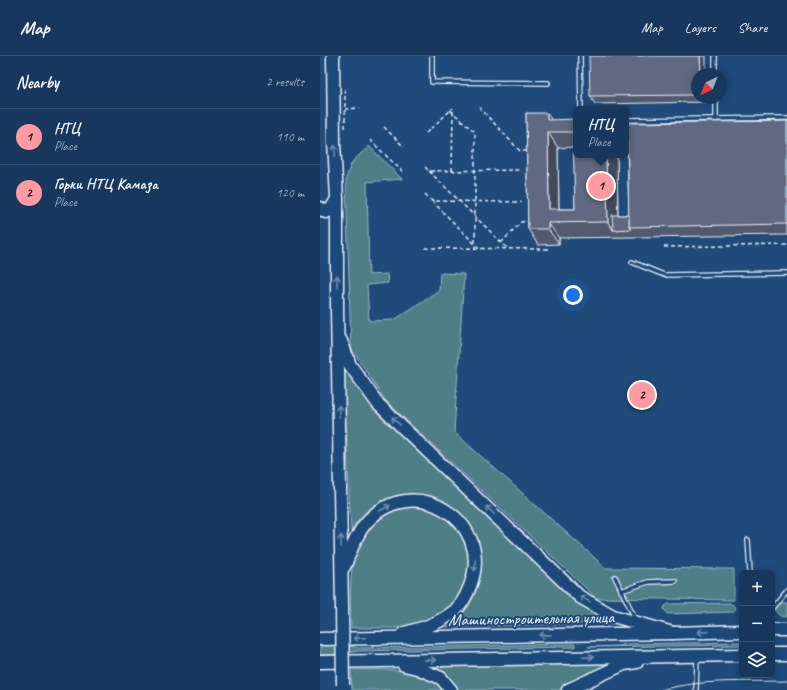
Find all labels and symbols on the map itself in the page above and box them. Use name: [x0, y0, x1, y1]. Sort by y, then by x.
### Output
north arrow: [691, 68, 727, 104]
one-way arrow: [331, 145, 338, 158]
pin: 1: [588, 171, 614, 201]
one-way arrow: [333, 275, 341, 288]
your location: [563, 285, 583, 305]
pin: 2: [629, 380, 655, 410]
one-way arrow: [335, 405, 343, 418]
one-way arrow: [391, 416, 401, 426]
one-way arrow: [379, 504, 391, 511]
one-way arrow: [485, 506, 495, 515]
one-way arrow: [337, 535, 345, 548]
one-way arrow: [471, 558, 478, 571]
one-way arrow: [579, 595, 590, 603]
street label: Машиностроительная улица: [448, 607, 615, 630]
one-way arrow: [697, 628, 710, 636]
one-way arrow: [539, 631, 552, 639]
one-way arrow: [353, 634, 366, 642]
one-way arrow: [581, 654, 594, 661]
one-way arrow: [423, 656, 436, 664]

